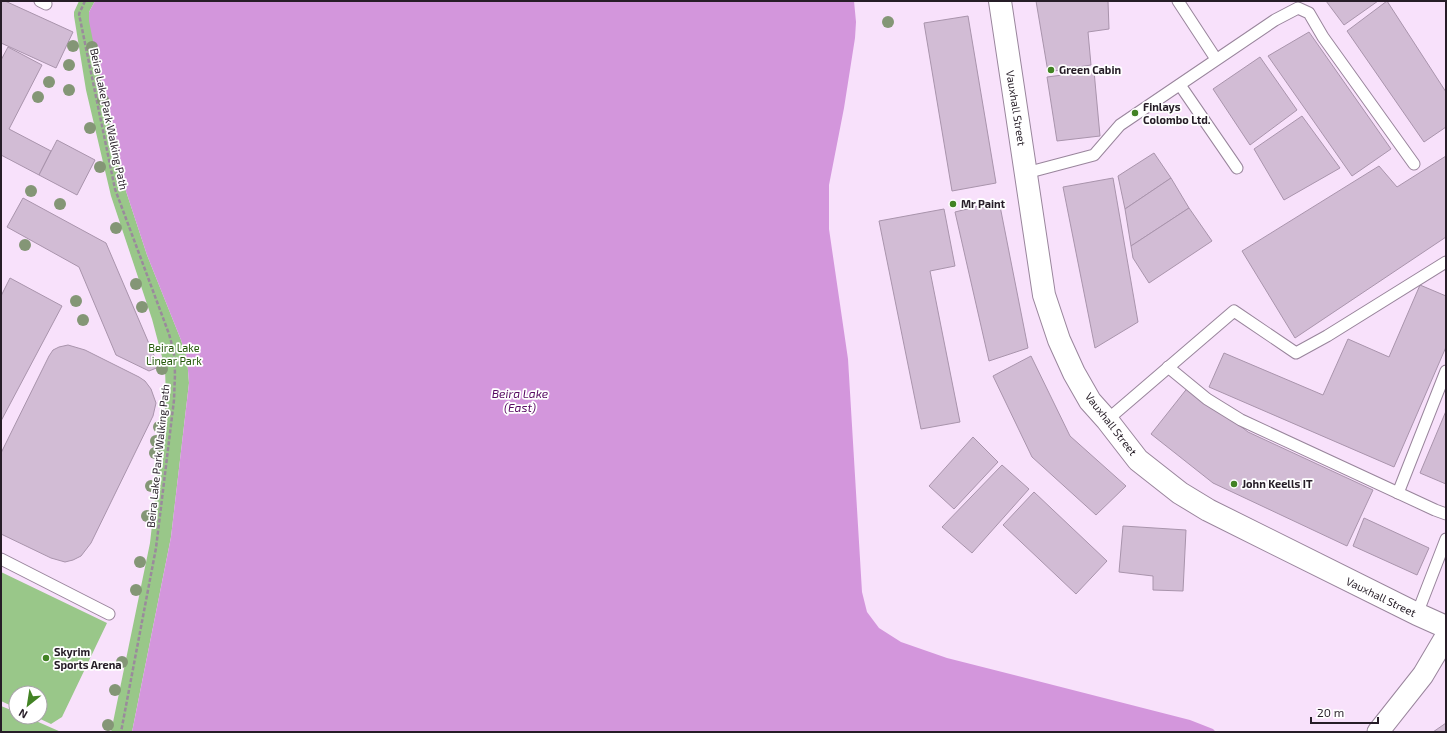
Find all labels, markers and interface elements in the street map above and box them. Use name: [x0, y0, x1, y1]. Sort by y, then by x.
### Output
street label: Beira Lake Park Walking Path: [88, 47, 131, 191]
place label: Green Cabin: [1059, 63, 1121, 76]
marker: Green Cabin: [1046, 65, 1056, 75]
street label: Vauxhall Street: [1004, 69, 1029, 147]
place label: Finlays Colombo Ltd.: [1143, 100, 1211, 126]
marker: Finlays Colombo Ltd.: [1130, 108, 1140, 118]
place label: Mr Paint: [961, 197, 1006, 210]
marker: Mr Paint: [948, 199, 958, 209]
park label: Beira Lake Linear Park: [146, 341, 202, 367]
street label: Beira Lake Park Walking Path: [143, 383, 172, 528]
water label: Beira Lake (East): [492, 386, 549, 414]
street label: Vauxhall Street: [1083, 390, 1140, 458]
place label: John Keells IT: [1242, 477, 1313, 490]
marker: John Keells IT: [1229, 479, 1239, 489]
street label: Vauxhall Street: [1344, 574, 1418, 619]
place label: Skyrim Sports Arena: [54, 645, 122, 671]
marker: Skyrim Sports Arena: [41, 653, 51, 663]
north arrow: [8, 685, 48, 725]
scale bar: [1311, 699, 1378, 725]
text: 20 m: [1317, 705, 1344, 719]
text: N: [16, 706, 29, 722]

